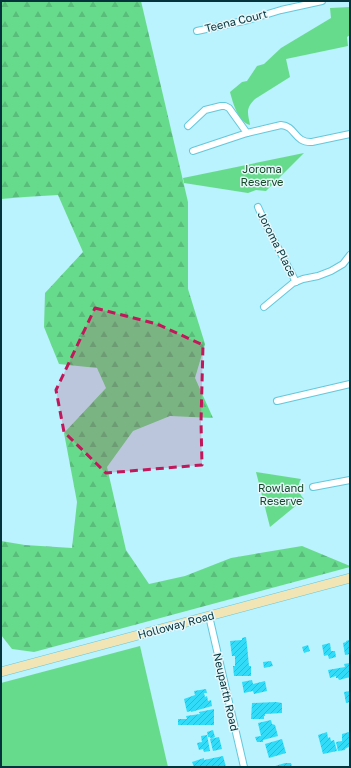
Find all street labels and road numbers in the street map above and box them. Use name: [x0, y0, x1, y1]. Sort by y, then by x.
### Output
street label: Teena Court: [203, 6, 268, 35]
street label: Joroma Place: [255, 209, 299, 279]
street label: Holloway Road: [136, 608, 216, 641]
street label: Neuparth Road: [211, 652, 242, 732]

